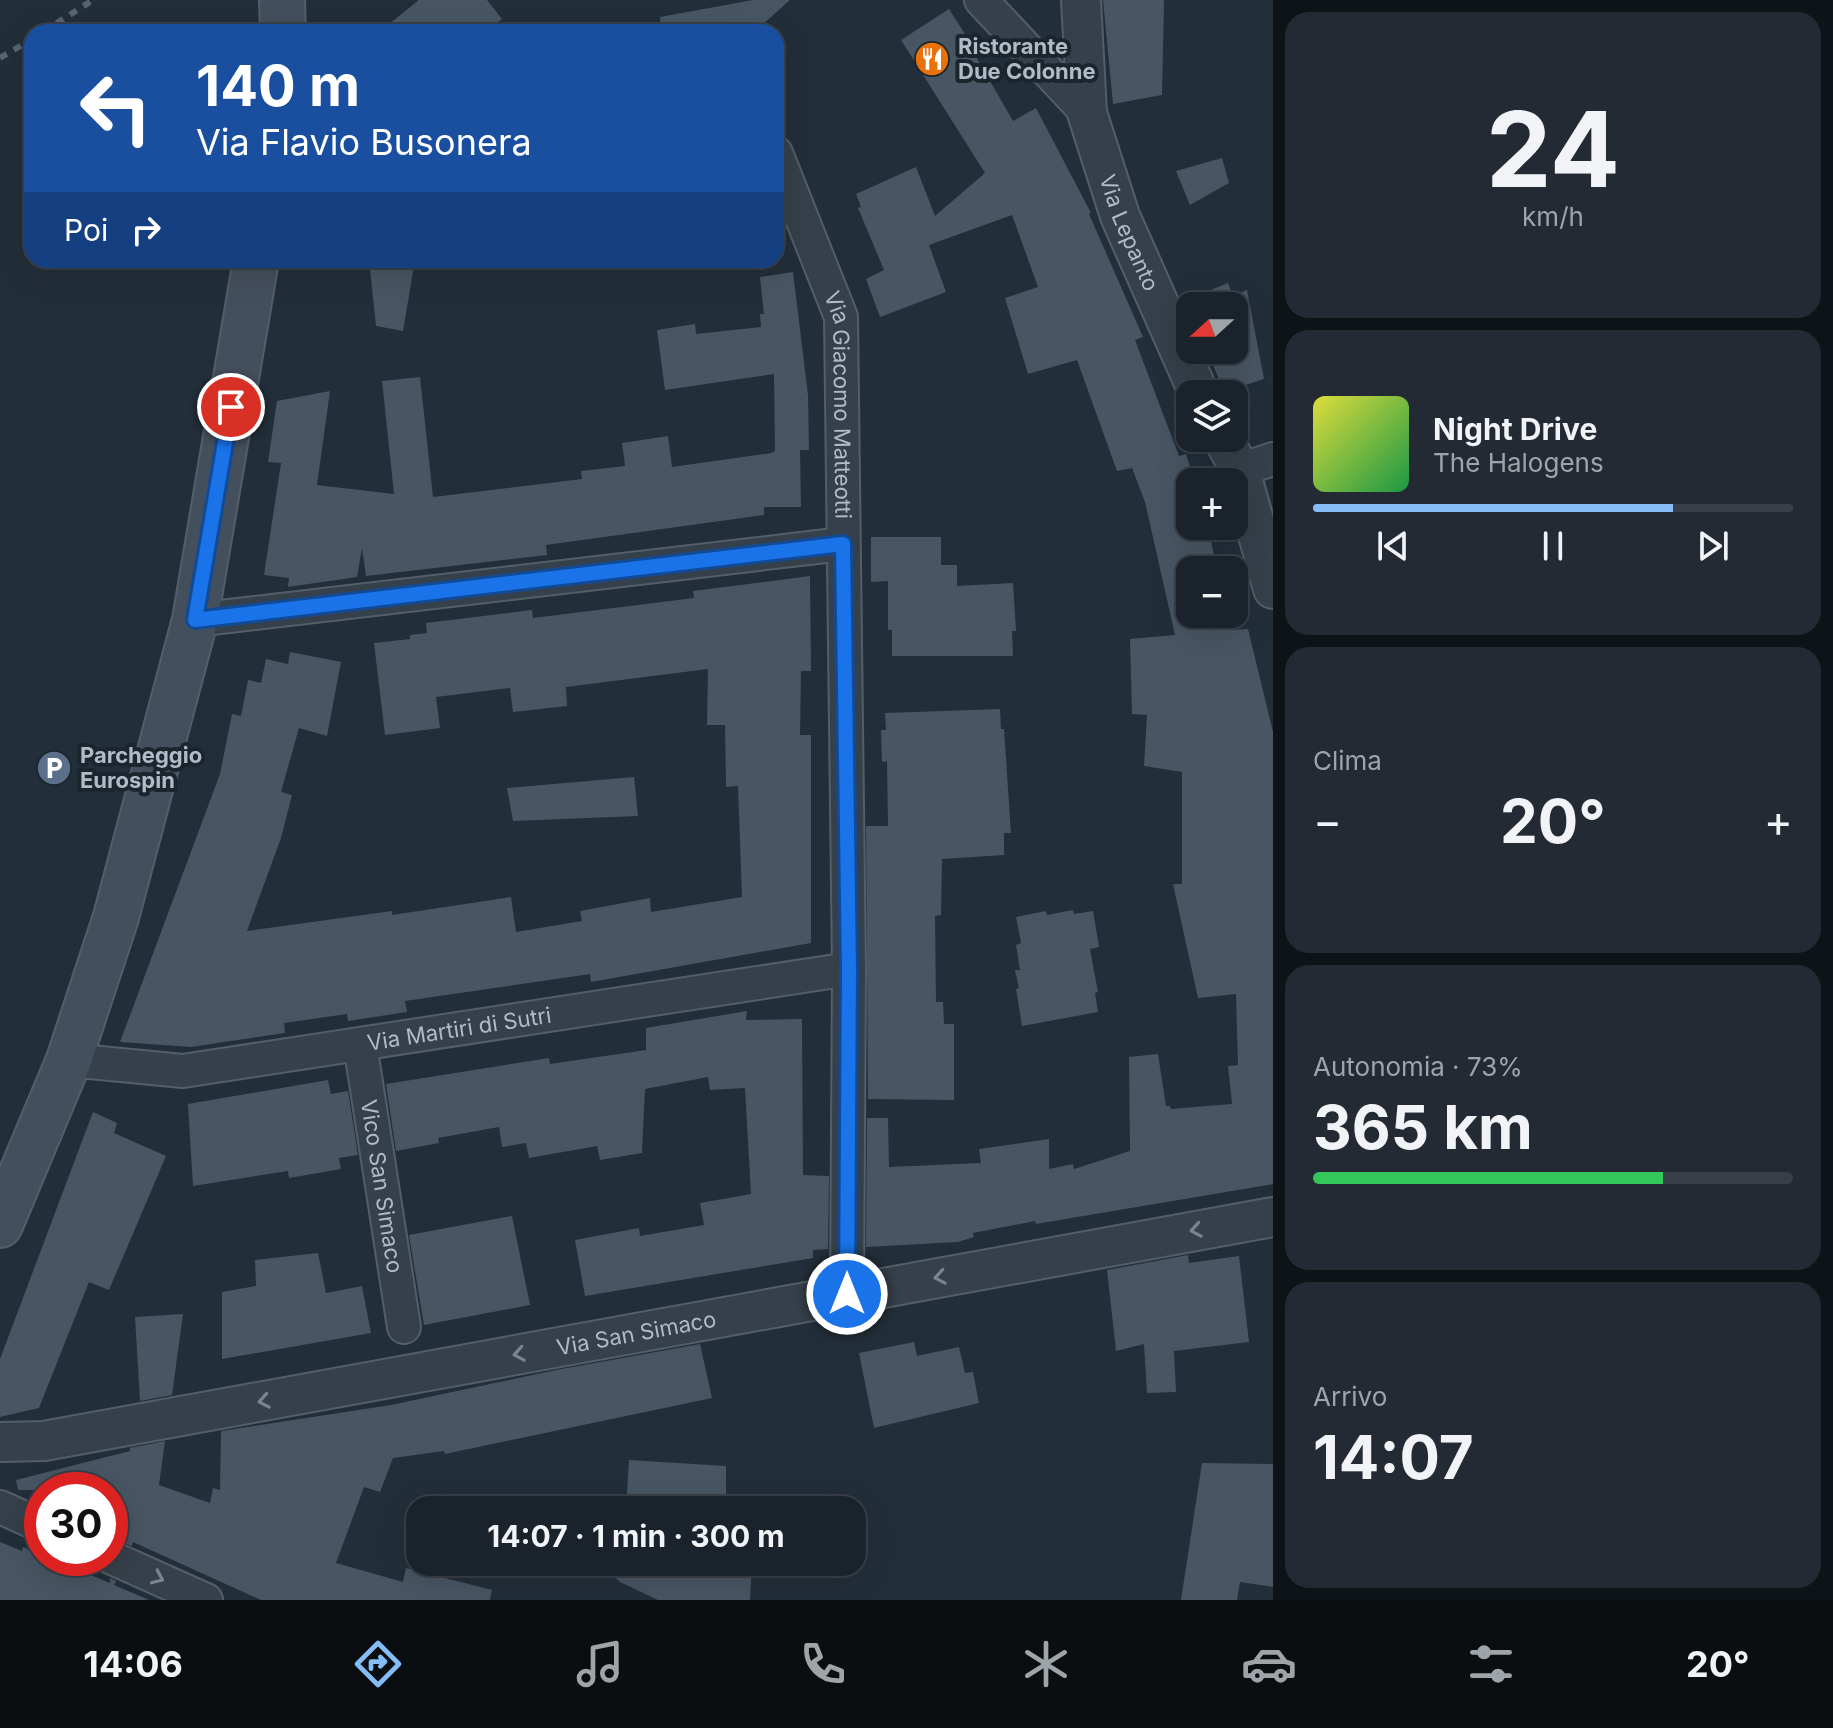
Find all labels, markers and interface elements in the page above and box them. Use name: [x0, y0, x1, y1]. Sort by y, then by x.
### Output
place label: Ristorante Due Colonne: [958, 33, 1096, 84]
restaurant icon: Ristorante Due Colonne: [913, 40, 951, 78]
text: 140 m: [196, 52, 360, 120]
icon: left: [64, 56, 168, 160]
text: 24: [1486, 86, 1620, 212]
text: Via Flavio Busonera: [196, 120, 532, 164]
street label: Via Lepanto: [1094, 171, 1165, 295]
text: km/h: [1522, 201, 1584, 232]
icon: right: [124, 208, 168, 252]
text: Poi: [64, 212, 108, 248]
street label: Via Giacomo Matteotti: [819, 287, 856, 519]
north arrow: [1176, 292, 1248, 364]
map controls: [1176, 292, 1248, 628]
pin: [197, 373, 265, 441]
button: layers: [1176, 380, 1248, 452]
icon: arrive: [209, 385, 253, 429]
text: Night Drive: [1433, 411, 1597, 447]
text: The Halogens: [1433, 447, 1604, 478]
button: +: [1176, 468, 1248, 540]
icon: previous: [1371, 524, 1415, 568]
icon: pause: [1531, 524, 1575, 568]
icon: next: [1691, 524, 1735, 568]
button: −: [1176, 556, 1248, 628]
place label: Parcheggio Eurospin: [80, 742, 202, 793]
text: Clima: [1313, 745, 1382, 776]
parking icon: Parcheggio Eurospin: [35, 749, 73, 787]
text: 20°: [1500, 785, 1606, 857]
text: −: [1313, 794, 1342, 848]
text: +: [1764, 794, 1793, 848]
street label: Via Martiri di Sutri: [365, 1002, 553, 1056]
text: Autonomia · 73%: [1313, 1051, 1523, 1082]
text: 365 km: [1313, 1091, 1533, 1163]
street label: Vico San Simaco: [356, 1098, 408, 1275]
one-way arrow: [1189, 1221, 1203, 1238]
position arrow: [805, 1252, 889, 1336]
one-way arrow: [934, 1267, 947, 1284]
street label: Via San Simaco: [554, 1306, 718, 1360]
one-way arrow: [513, 1344, 526, 1361]
text: Arrivo: [1313, 1381, 1387, 1412]
one-way arrow: [257, 1391, 270, 1408]
text: 14:07: [1313, 1421, 1474, 1493]
speed limit sign: 30: [24, 1472, 128, 1576]
text: 14:07 · 1 min · 300 m: [487, 1518, 785, 1554]
one-way arrow: [150, 1568, 164, 1584]
icon: directions: [350, 1636, 406, 1692]
icon: music: [572, 1636, 628, 1692]
icon: phone: [795, 1636, 851, 1692]
icon: climate: [1018, 1636, 1074, 1692]
icon: car: [1241, 1636, 1297, 1692]
icon: filters: [1463, 1636, 1519, 1692]
text: 14:06: [83, 1642, 183, 1686]
text: 20°: [1686, 1642, 1750, 1686]

